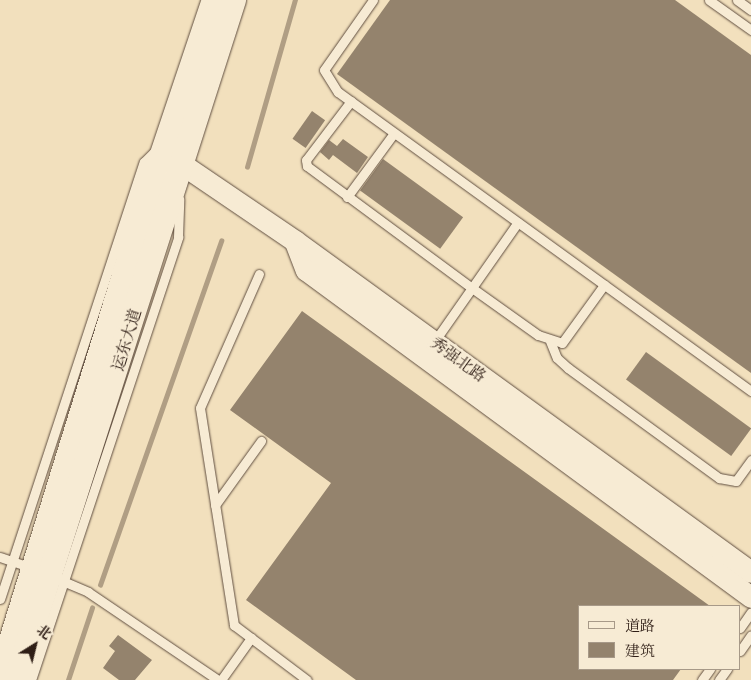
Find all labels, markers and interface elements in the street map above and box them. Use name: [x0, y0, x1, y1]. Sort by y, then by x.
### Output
street label: 运东大道: [108, 307, 146, 373]
street label: 秀强北路: [426, 333, 490, 387]
legend: [578, 605, 741, 670]
text: 道路: [625, 617, 655, 636]
north arrow: [10, 620, 60, 670]
text: 北: [33, 621, 55, 643]
text: 建筑: [625, 642, 655, 661]

